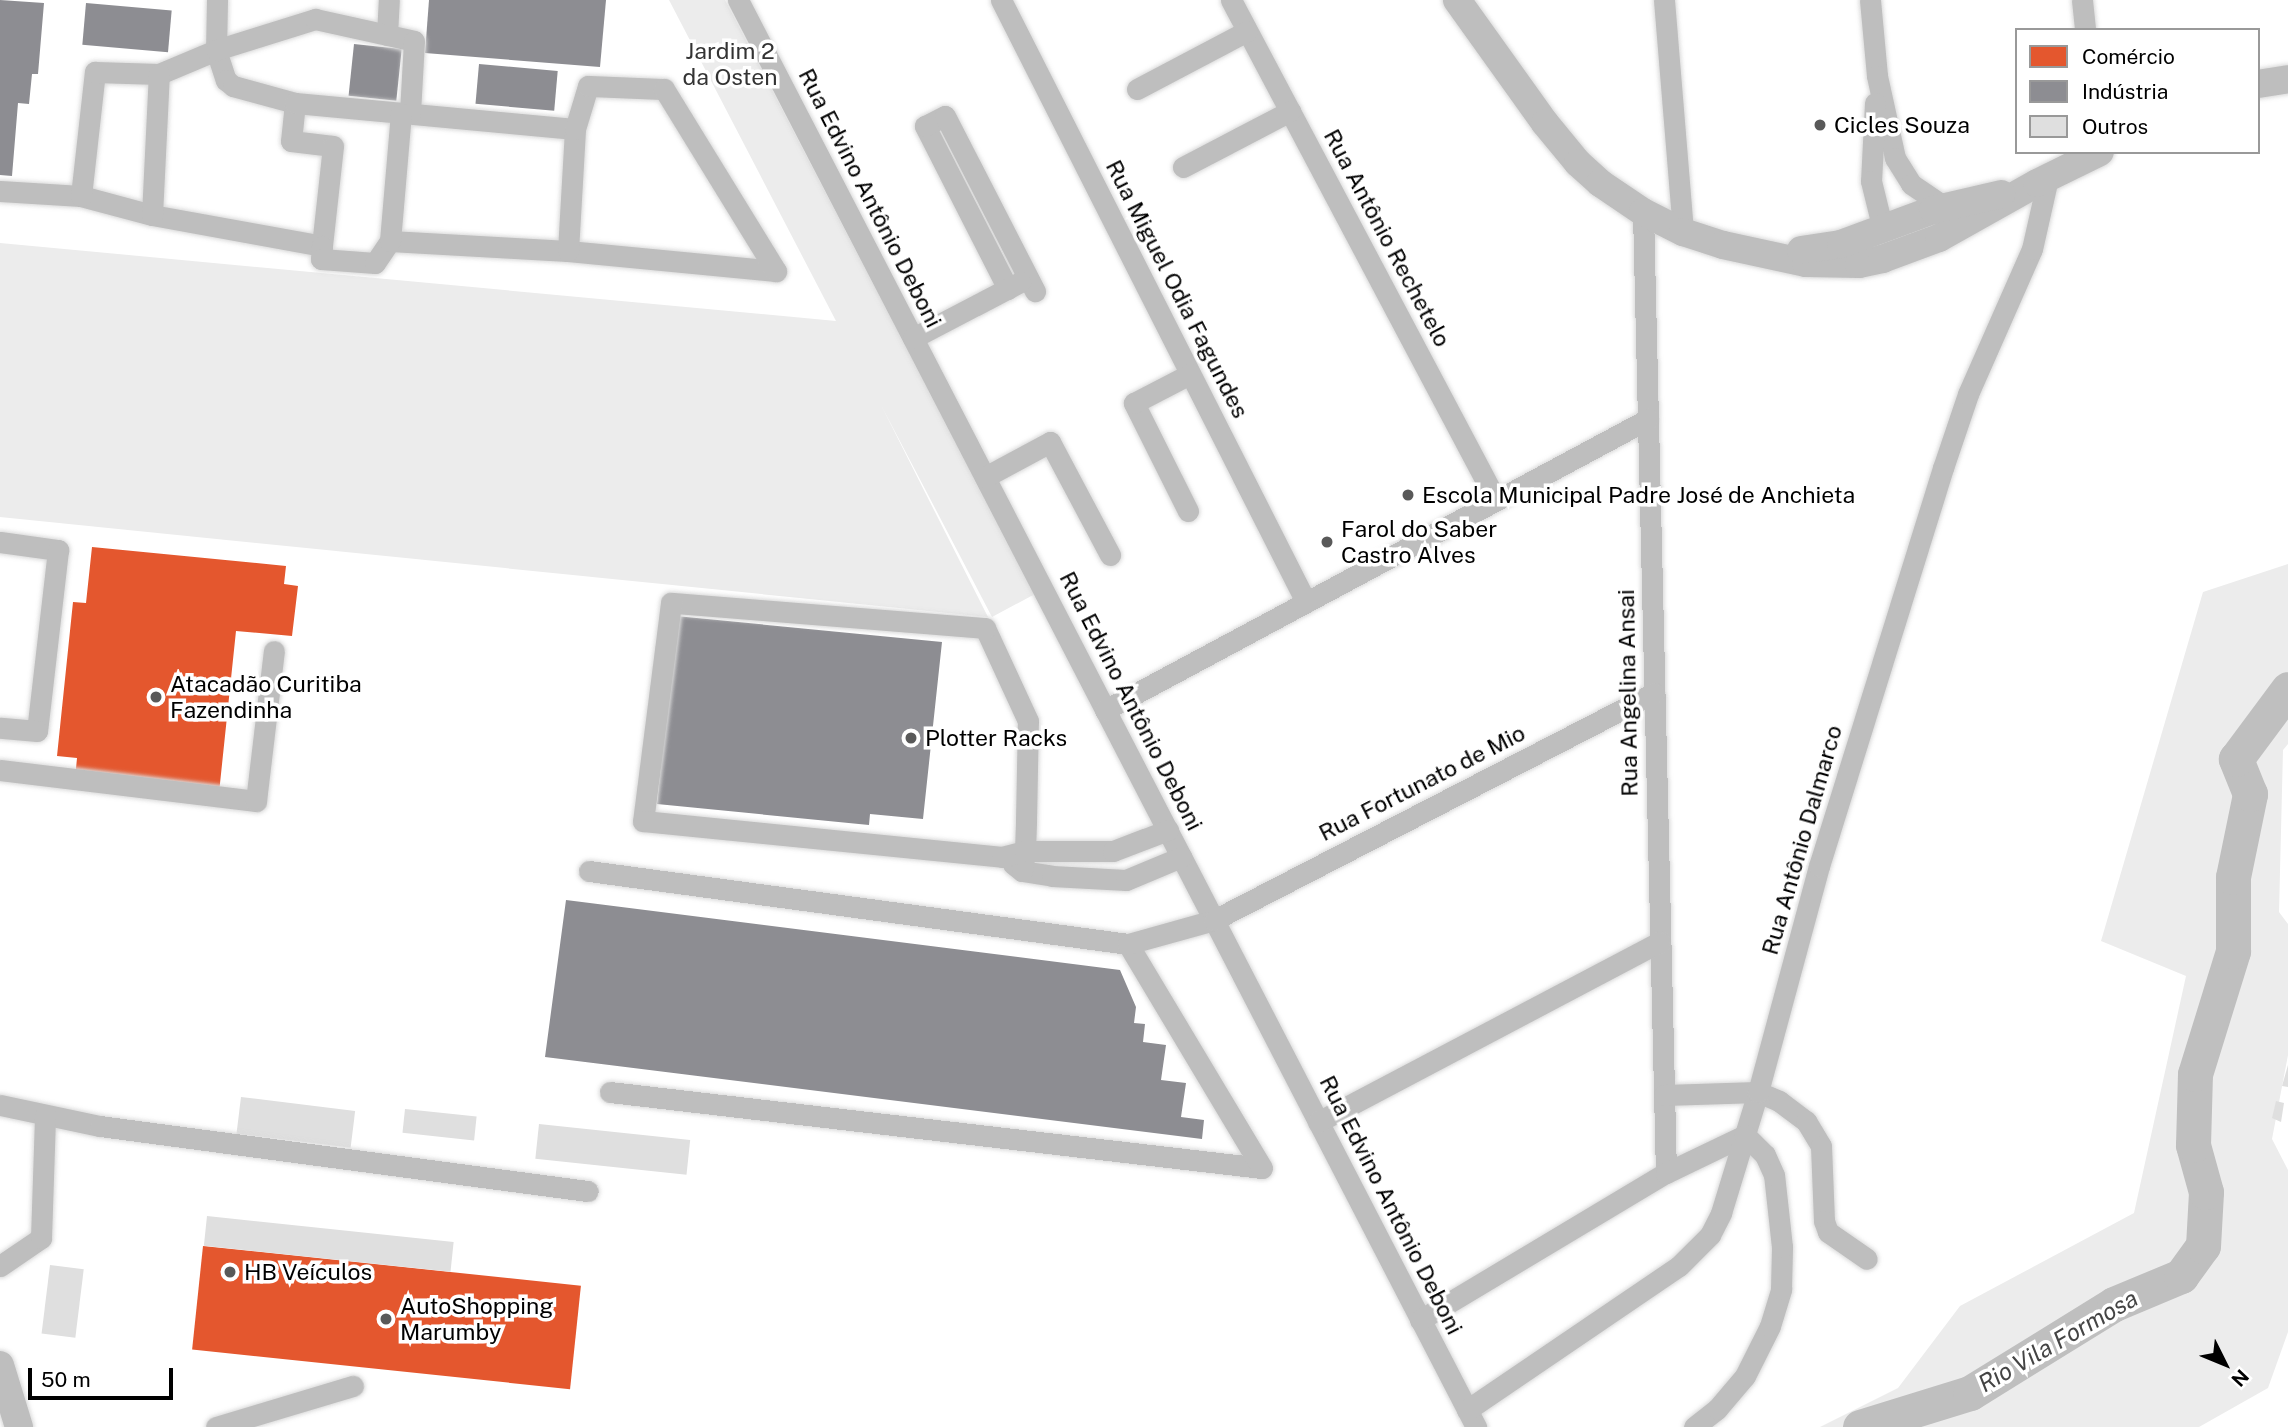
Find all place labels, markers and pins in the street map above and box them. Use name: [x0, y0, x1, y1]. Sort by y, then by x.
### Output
place label: Cicles Souza: [1834, 111, 1970, 139]
marker: Cicles Souza: [1812, 117, 1828, 133]
place label: Escola Municipal Padre José de Anchieta: [1422, 481, 1856, 509]
marker: Escola Municipal Padre José de Anchieta: [1400, 487, 1416, 503]
place label: Farol do Saber Castro Alves: [1341, 515, 1498, 569]
marker: Farol do Saber Castro Alves: [1319, 534, 1335, 550]
place label: Atacadão Curitiba Fazendinha: [170, 670, 362, 724]
marker: Atacadão Curitiba Fazendinha: [148, 689, 164, 705]
place label: Plotter Racks: [925, 724, 1067, 752]
marker: Plotter Racks: [903, 730, 919, 746]
place label: HB Veículos: [244, 1258, 373, 1286]
marker: HB Veículos: [222, 1264, 238, 1280]
place label: AutoShopping Marumby: [400, 1292, 554, 1346]
marker: AutoShopping Marumby: [378, 1311, 394, 1327]

